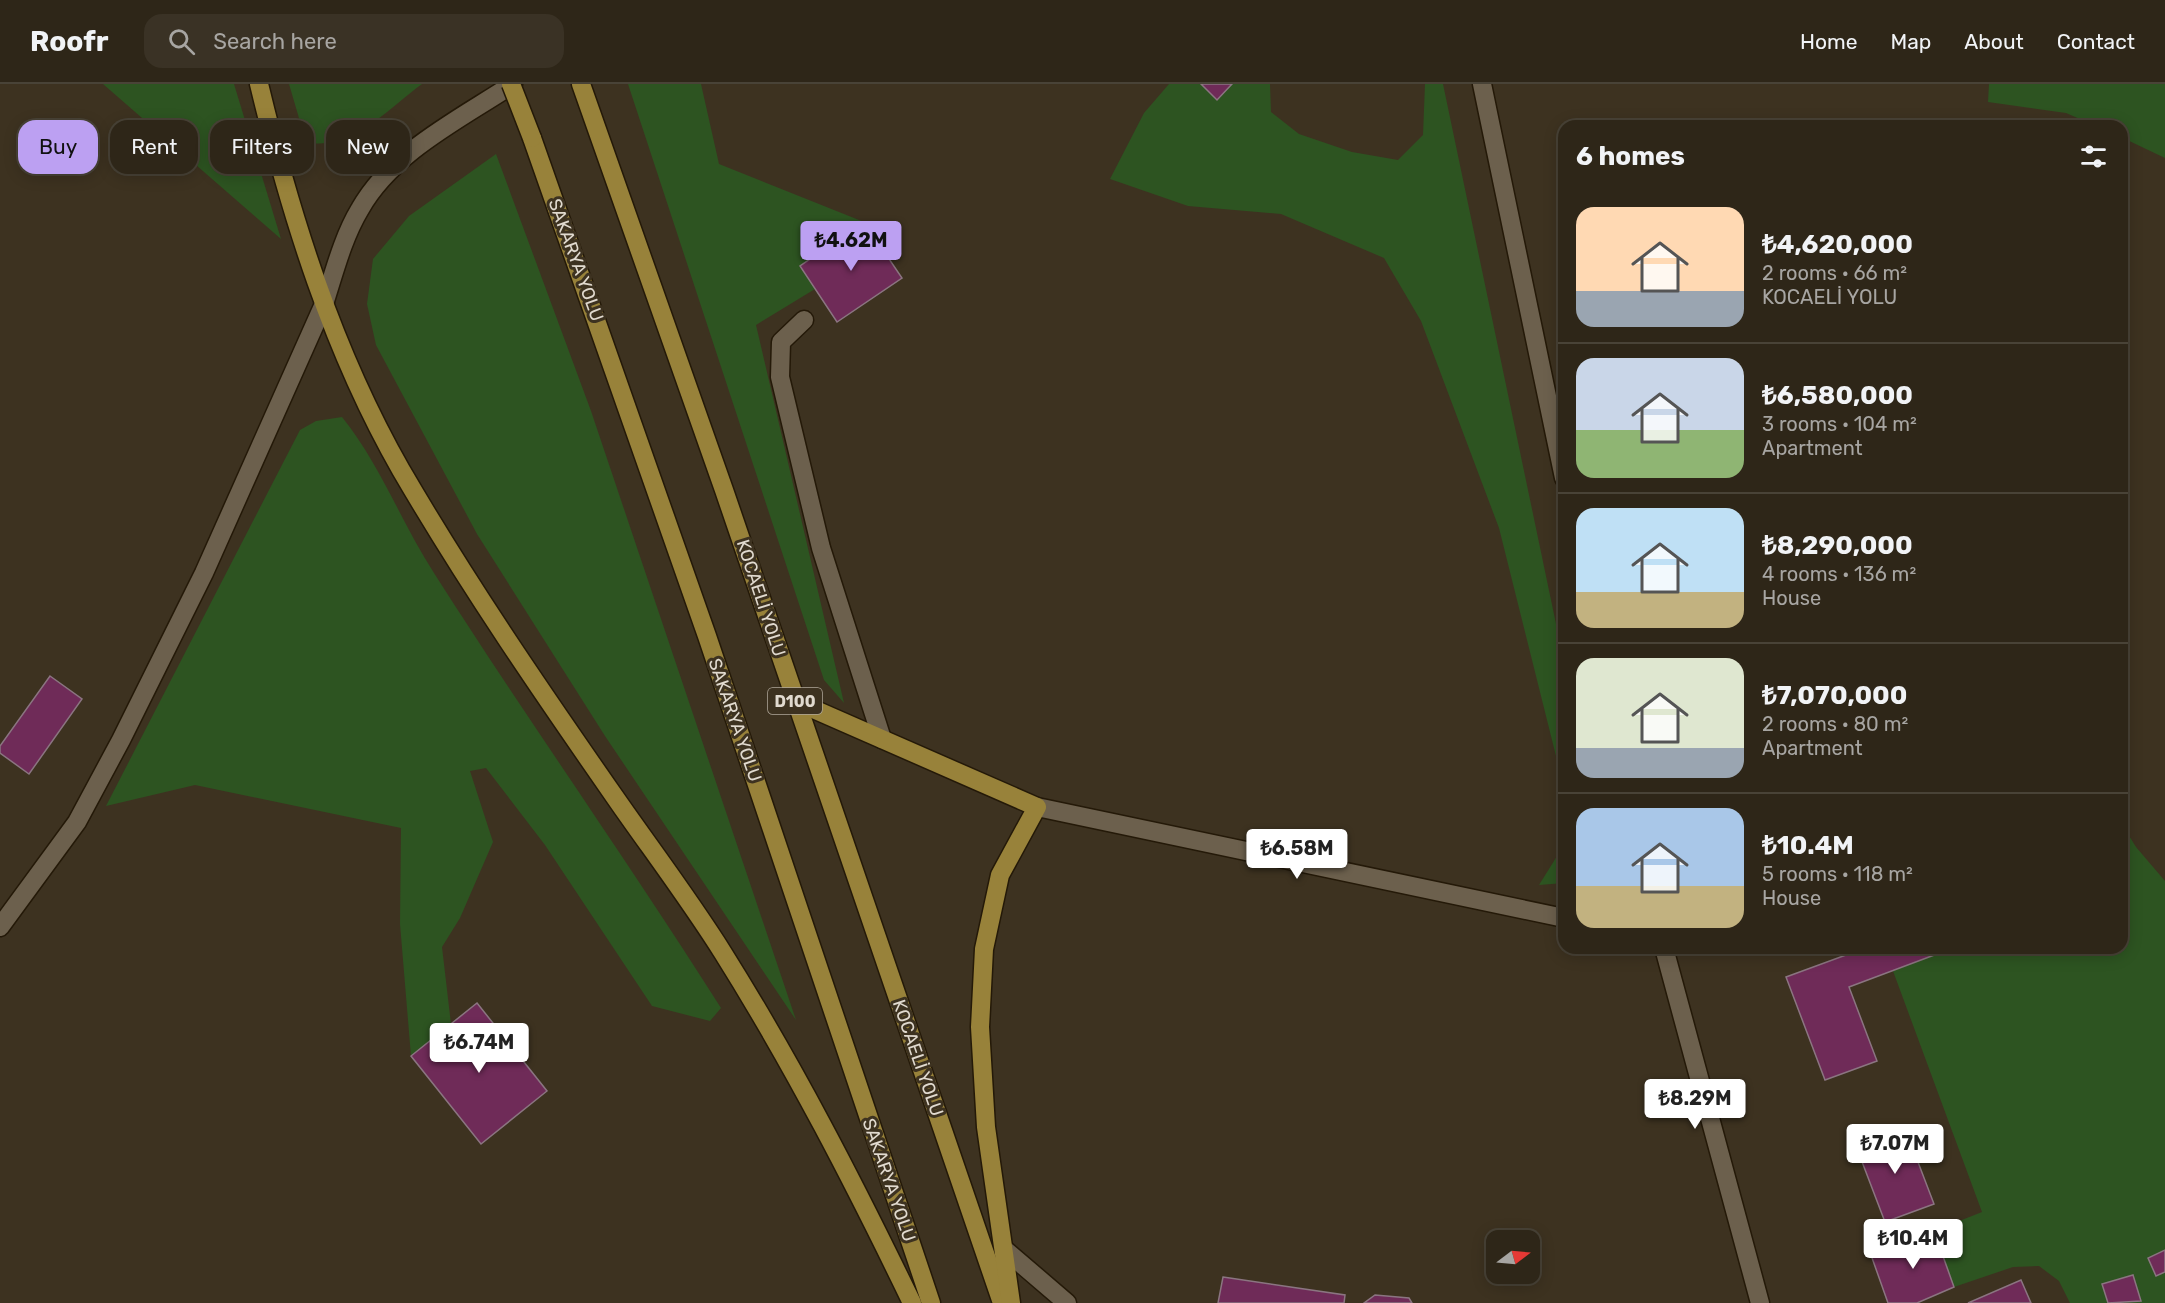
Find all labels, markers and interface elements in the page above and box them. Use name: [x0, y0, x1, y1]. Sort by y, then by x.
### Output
search box: [144, 14, 564, 68]
text: Roofr: [30, 25, 108, 58]
icon: search: [165, 25, 198, 58]
text: Search here: [213, 28, 337, 55]
text: Home: [1800, 29, 1857, 54]
text: Map: [1890, 29, 1931, 54]
text: About: [1964, 29, 2024, 54]
text: Contact: [2057, 29, 2135, 54]
chip: Buy: [18, 120, 98, 174]
chip: Rent: [110, 120, 198, 174]
chip: Filters: [210, 120, 314, 174]
chip: New: [326, 120, 410, 174]
icon: filters: [2077, 140, 2110, 173]
text: 6 homes: [1576, 141, 1685, 172]
street label: SAKARYA YOLU: [544, 196, 608, 324]
pin: ₺4.62M: [802, 221, 900, 272]
text: ₺4.62M: [814, 228, 888, 252]
text: ₺4,620,000: [1762, 229, 1913, 260]
icon: home: [1624, 231, 1696, 303]
text: 2 rooms · 66 m²: [1762, 261, 1907, 285]
text: KOCAELİ YOLU: [1762, 285, 1897, 309]
text: ₺6,580,000: [1762, 380, 1913, 411]
icon: home: [1624, 382, 1696, 454]
text: 3 rooms · 104 m²: [1762, 412, 1917, 436]
text: Apartment: [1762, 436, 1863, 460]
text: ₺8,290,000: [1762, 530, 1913, 561]
icon: home: [1624, 532, 1696, 604]
street label: KOCAELİ YOLU: [732, 537, 790, 659]
text: 4 rooms · 136 m²: [1762, 562, 1916, 586]
text: House: [1762, 586, 1821, 610]
street label: SAKARYA YOLU: [704, 655, 766, 785]
text: ₺7,070,000: [1762, 680, 1907, 711]
icon: home: [1624, 682, 1696, 754]
road number: D100: [768, 688, 822, 714]
text: 2 rooms · 80 m²: [1762, 712, 1908, 736]
text: Apartment: [1762, 736, 1863, 760]
pin: ₺6.58M: [1248, 829, 1346, 880]
text: ₺10.4M: [1762, 830, 1854, 861]
icon: home: [1624, 832, 1696, 904]
text: ₺6.58M: [1260, 836, 1334, 860]
text: 5 rooms · 118 m²: [1762, 862, 1913, 886]
text: House: [1762, 886, 1821, 910]
street label: KOCAELİ YOLU: [888, 997, 948, 1119]
pin: ₺6.74M: [430, 1023, 528, 1074]
text: ₺6.74M: [444, 1030, 514, 1054]
pin: ₺8.29M: [1646, 1079, 1744, 1130]
text: ₺8.29M: [1659, 1086, 1731, 1110]
street label: SAKARYA YOLU: [858, 1115, 920, 1245]
pin: ₺7.07M: [1846, 1124, 1944, 1175]
text: ₺7.07M: [1861, 1131, 1929, 1155]
pin: ₺10.4M: [1864, 1219, 1962, 1270]
text: ₺10.4M: [1878, 1226, 1948, 1250]
north arrow: [1486, 1230, 1540, 1284]
map controls: [1486, 1230, 1540, 1284]

